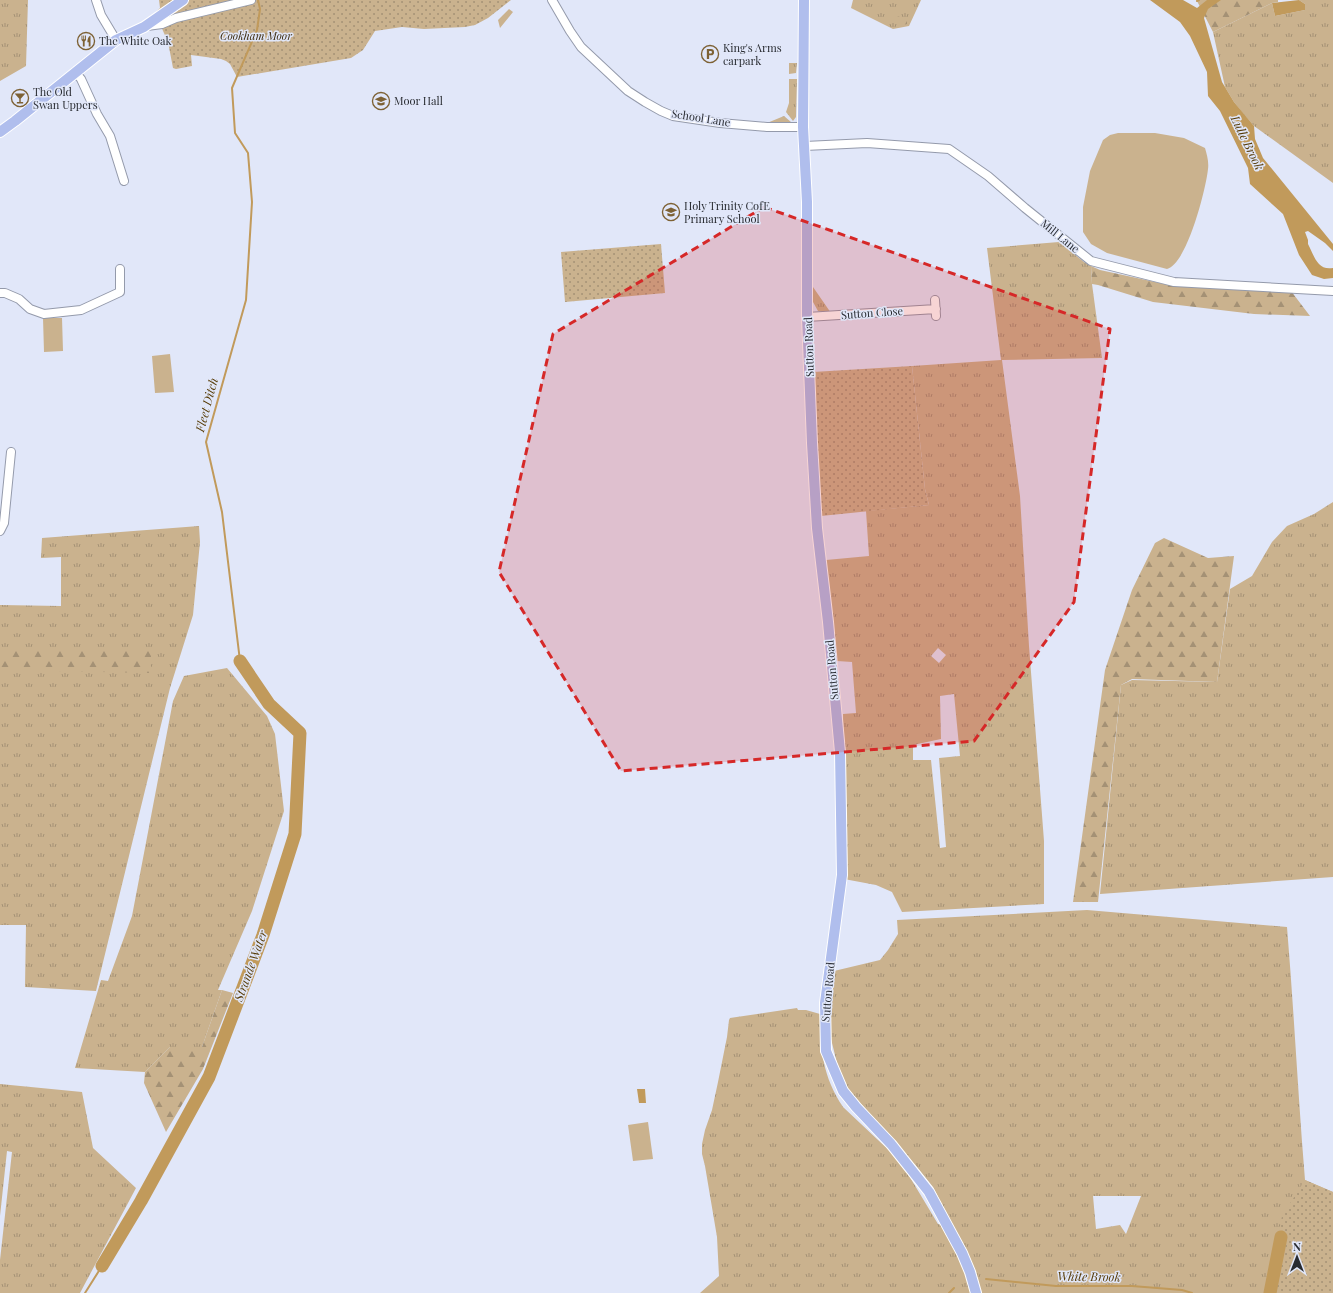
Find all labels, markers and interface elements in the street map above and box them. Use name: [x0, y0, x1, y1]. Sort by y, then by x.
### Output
park label: Cookham Moor: [220, 28, 292, 43]
restaurant icon: The White Oak: [76, 31, 96, 51]
place label: The White Oak: [99, 33, 172, 48]
place label: King's Arms carpark: [723, 40, 782, 68]
parking icon: King's Arms carpark: [700, 44, 720, 64]
place label: The Old Swan Uppers: [33, 84, 98, 112]
bar icon: The Old Swan Uppers: [10, 88, 30, 108]
school or university icon: Moor Hall: [371, 91, 391, 111]
place label: Moor Hall: [394, 93, 443, 108]
street label: School Lane: [670, 105, 732, 130]
water label: Lulle Brook: [1227, 112, 1268, 173]
place label: Holy Trinity CofE Primary School: [684, 198, 770, 226]
school or university icon: Holy Trinity CofE Primary School: [661, 202, 681, 222]
street label: Mill Lane: [1038, 215, 1083, 256]
street label: Sutton Close: [840, 303, 904, 322]
street label: Sutton Road: [800, 316, 817, 377]
water label: Fleet Ditch: [191, 376, 221, 435]
street label: Sutton Road: [821, 639, 842, 701]
water label: Strande Water: [229, 927, 271, 1004]
street label: Sutton Road: [817, 961, 838, 1023]
north arrow: [1277, 1237, 1317, 1277]
text: N: [1293, 1239, 1301, 1254]
water label: White Brook: [1057, 1267, 1121, 1285]

